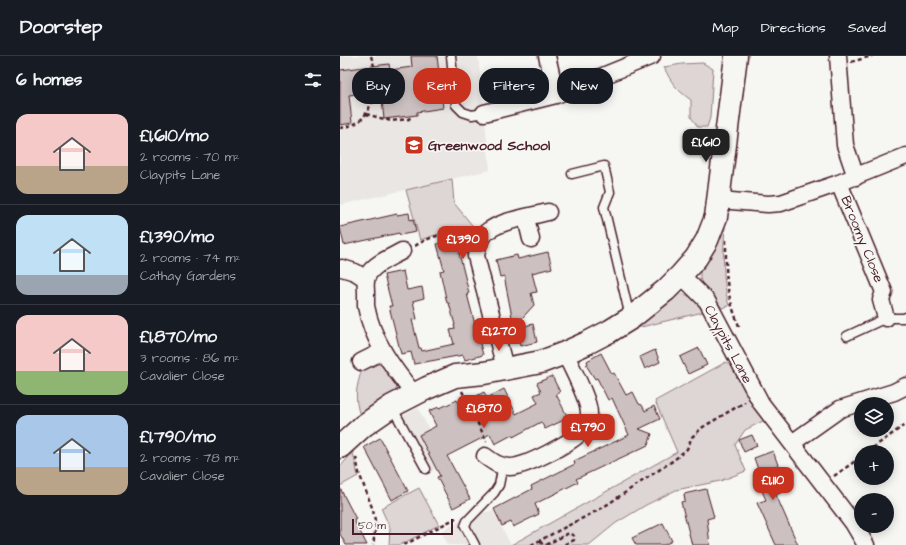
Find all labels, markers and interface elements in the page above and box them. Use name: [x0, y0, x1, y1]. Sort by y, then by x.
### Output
text: Doorstep: [20, 14, 102, 41]
text: Map: [712, 18, 739, 38]
text: Directions: [761, 18, 826, 38]
text: Saved: [848, 18, 886, 38]
text: 6 homes: [16, 68, 82, 92]
chip: Buy: [352, 68, 405, 104]
chip: Rent: [413, 68, 471, 104]
chip: Filters: [479, 68, 549, 104]
chip: New: [557, 68, 613, 104]
icon: filters: [302, 69, 324, 91]
text: £1,610/mo: [140, 124, 208, 148]
pin: £1,610: [673, 129, 739, 163]
icon: home: [48, 130, 96, 178]
text: £1,610: [692, 133, 721, 151]
school or university icon: Greenwood School: [403, 134, 425, 156]
place label: Greenwood School: [428, 136, 551, 156]
text: 2 rooms · 70 m²: [140, 148, 240, 166]
text: Claypits Lane: [140, 166, 220, 184]
street label: Broomy Close: [836, 193, 889, 286]
text: £1,390/mo: [140, 225, 214, 249]
pin: £1,390: [430, 226, 496, 260]
text: £1,390: [446, 230, 480, 248]
icon: home: [48, 231, 96, 279]
text: 2 rooms · 74 m²: [140, 249, 240, 267]
text: Cathay Gardens: [140, 267, 236, 285]
street label: Claypits Lane: [699, 302, 757, 388]
pin: £1,270: [466, 318, 532, 352]
text: £1,270: [482, 322, 516, 340]
text: £1,870/mo: [140, 325, 217, 349]
icon: home: [48, 331, 96, 379]
text: 3 rooms · 86 m²: [140, 349, 239, 367]
text: Cavalier Close: [140, 367, 225, 385]
pin: £1,870: [451, 395, 517, 429]
map controls: [854, 397, 894, 533]
button: layers: [854, 397, 894, 437]
text: £1,870: [466, 399, 502, 417]
pin: £1,790: [555, 414, 621, 448]
text: £1,790: [571, 418, 605, 436]
text: £1,790/mo: [140, 425, 216, 449]
icon: home: [48, 431, 96, 479]
button: +: [854, 445, 894, 485]
text: 2 rooms · 78 m²: [140, 449, 240, 467]
text: Cavalier Close: [140, 467, 225, 485]
pin: £1,110: [740, 467, 806, 501]
text: £1,110: [762, 471, 784, 489]
button: −: [854, 493, 894, 533]
scale bar: [352, 517, 453, 536]
text: 50 m: [358, 518, 386, 533]

